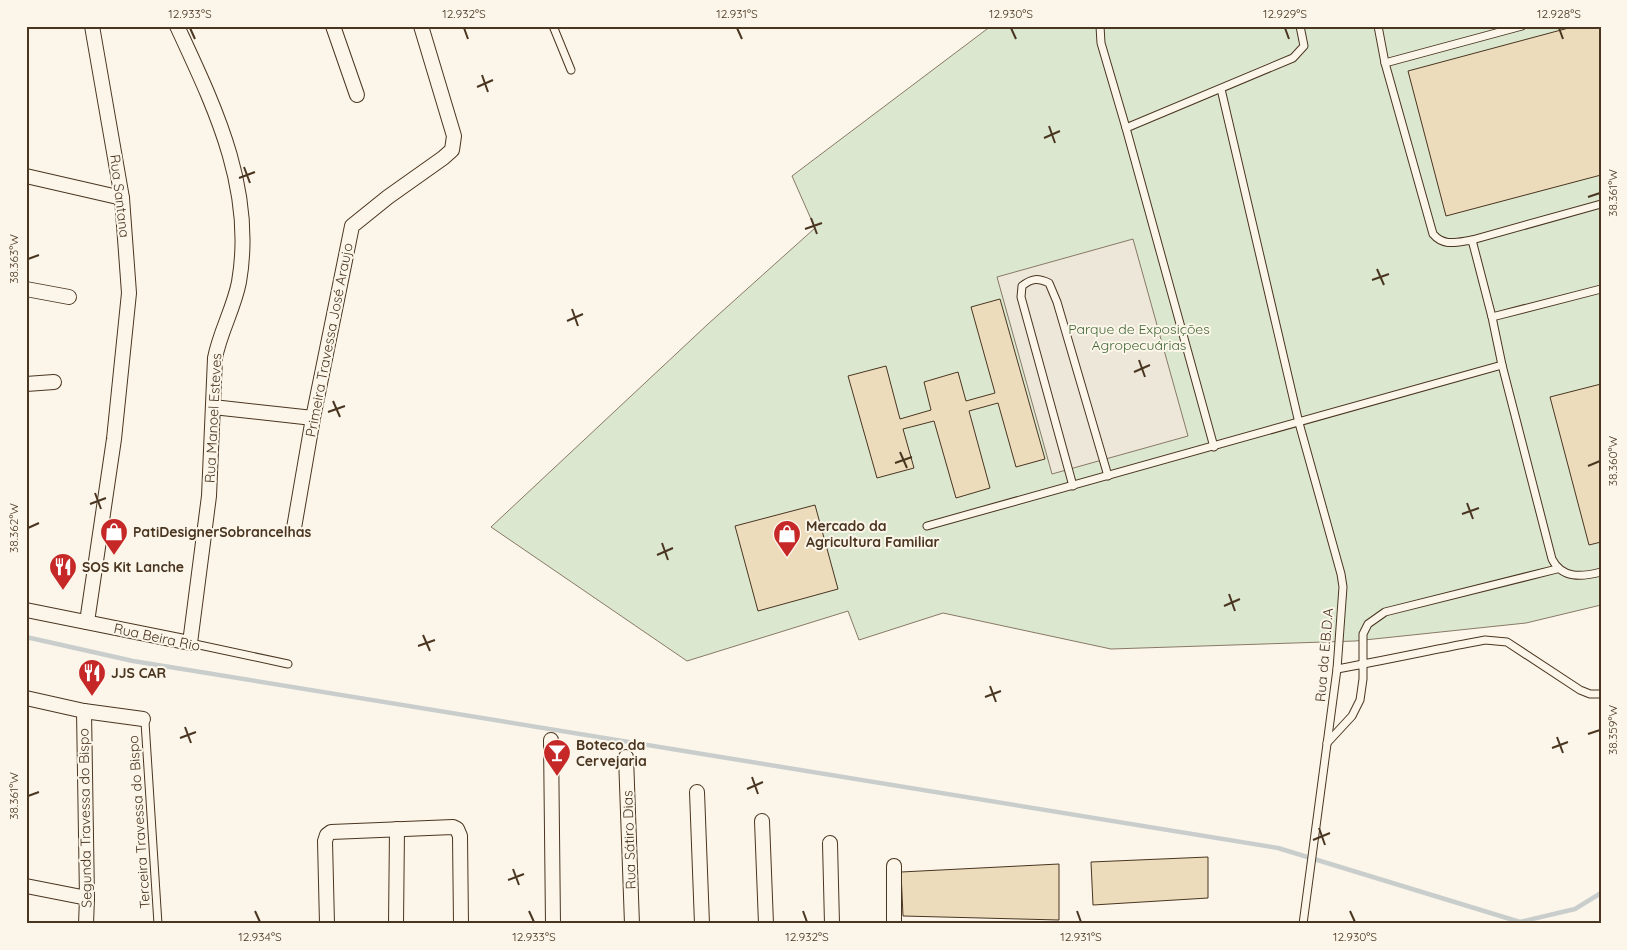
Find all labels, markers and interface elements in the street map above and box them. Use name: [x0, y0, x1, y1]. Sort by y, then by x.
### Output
text: 12.933°S: [168, 6, 212, 21]
text: 12.932°S: [442, 6, 486, 21]
text: 12.931°S: [716, 6, 758, 21]
text: 12.930°S: [989, 6, 1033, 21]
text: 12.929°S: [1263, 6, 1307, 21]
text: 12.928°S: [1537, 6, 1581, 21]
street label: Rua Santana: [106, 153, 134, 239]
text: 38.361°W: [1605, 169, 1620, 217]
text: 38.363°W: [6, 234, 21, 284]
street label: Primeira Travessa José Araujo: [301, 241, 357, 439]
park label: Parque de Exposições Agropecuárias: [1068, 320, 1210, 354]
street label: Rua Manoel Esteves: [201, 353, 225, 483]
text: 38.360°W: [1605, 435, 1620, 486]
text: 38.362°W: [6, 503, 21, 553]
shop icon: PatiDesignerSobrancelhas: [99, 517, 129, 556]
place label: Mercado da Agricultura Familiar: [806, 517, 940, 551]
shop icon: Mercado da Agricultura Familiar: [772, 519, 802, 558]
place label: PatiDesignerSobrancelhas: [133, 523, 311, 541]
restaurant icon: SOS Kit Lanche: [48, 552, 78, 591]
place label: SOS Kit Lanche: [82, 558, 184, 576]
street label: Rua da E.B.D.A: [1311, 607, 1337, 703]
street label: Rua Beira Rio: [112, 619, 202, 655]
restaurant icon: JJS CAR: [77, 658, 107, 697]
place label: JJS CAR: [111, 664, 166, 682]
text: 38.359°W: [1605, 705, 1620, 755]
street label: Segunda Travessa do Bispo: [74, 728, 96, 908]
street label: Terceira Travessa do Bispo: [124, 735, 154, 909]
place label: Boteco da Cervejaria: [576, 736, 647, 770]
bar icon: Boteco da Cervejaria: [542, 738, 572, 777]
text: 38.361°W: [6, 772, 21, 820]
street label: Rua Sátiro Dias: [618, 790, 640, 890]
text: 12.934°S: [238, 929, 282, 944]
text: 12.933°S: [512, 929, 556, 944]
text: 12.932°S: [785, 929, 829, 944]
text: 12.931°S: [1060, 929, 1102, 944]
text: 12.930°S: [1333, 929, 1377, 944]

